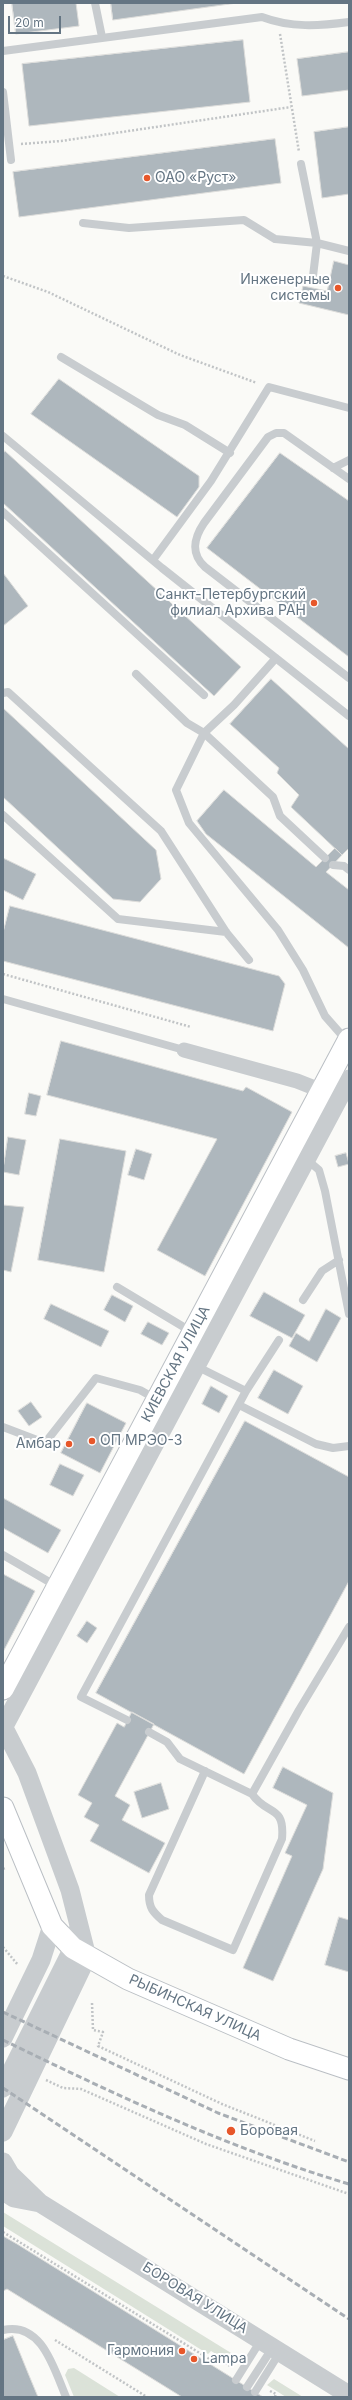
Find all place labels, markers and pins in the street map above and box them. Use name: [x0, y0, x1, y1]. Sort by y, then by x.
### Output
place label: ОАО «Руст»: [155, 170, 236, 186]
marker: ОАО «Руст»: [142, 173, 152, 183]
place label: Инженерные системы: [240, 272, 330, 304]
marker: Инженерные системы: [333, 283, 343, 293]
place label: Санкт-Петербургский филиал Архива РАН: [155, 587, 306, 620]
marker: Санкт-Петербургский филиал Архива РАН: [309, 598, 319, 608]
place label: ОП МРЭО-3: [100, 1433, 182, 1449]
place label: Амбар: [16, 1436, 61, 1452]
marker: ОП МРЭО-3: [87, 1436, 97, 1446]
marker: Амбар: [64, 1439, 74, 1449]
place label: Боровая: [240, 2123, 298, 2139]
marker: Боровая: [225, 2125, 237, 2137]
place label: Гармония: [107, 2343, 174, 2359]
marker: Гармония: [177, 2346, 187, 2356]
place label: Lampa: [202, 2351, 247, 2367]
marker: Lampa: [189, 2354, 199, 2364]

